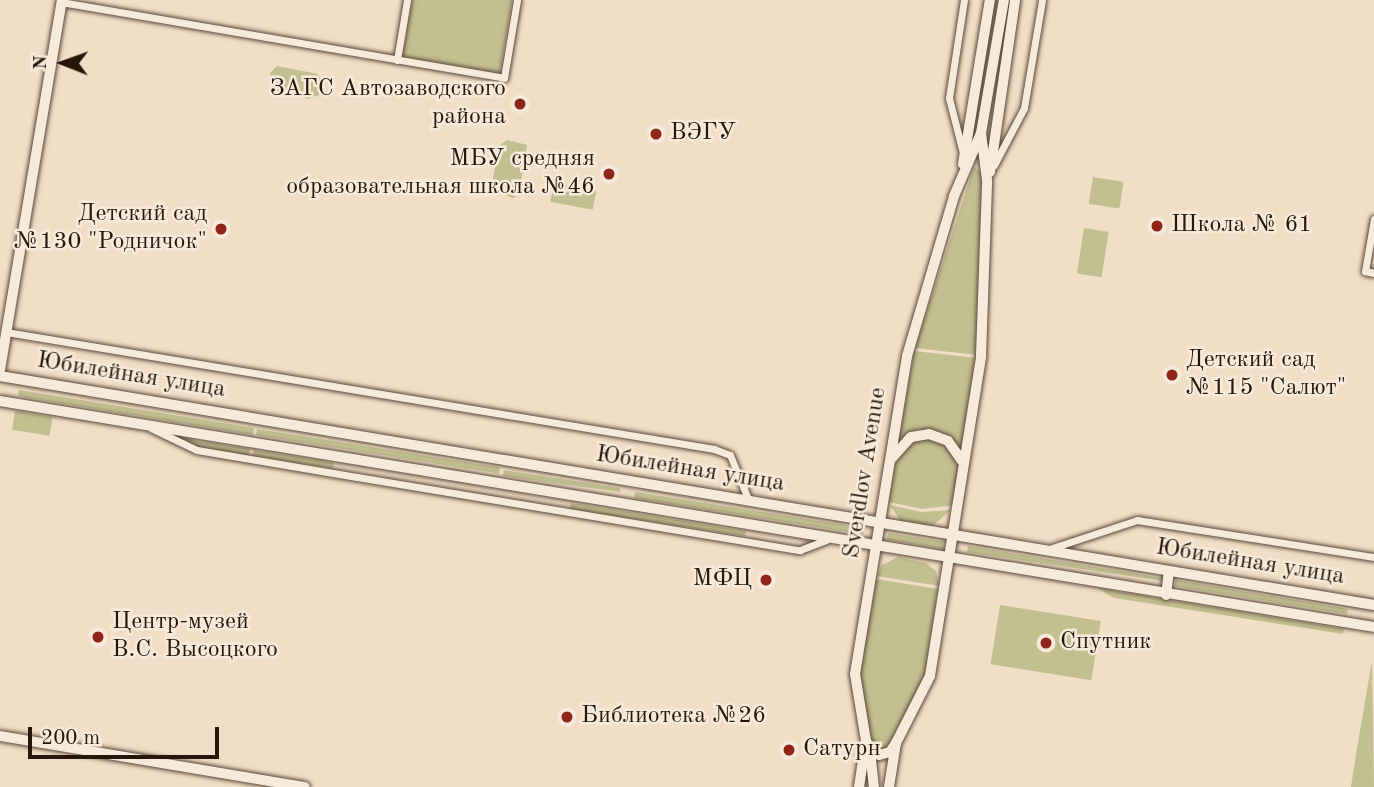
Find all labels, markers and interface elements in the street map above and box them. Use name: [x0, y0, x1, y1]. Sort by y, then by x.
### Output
north arrow: [28, 28, 98, 98]
text: N: [32, 55, 51, 70]
place label: ЗАГС Автозаводского района: [270, 76, 506, 132]
marker: ЗАГС Автозаводского района: [512, 96, 528, 112]
place label: ВЭГУ: [670, 120, 736, 148]
marker: ВЭГУ: [648, 126, 664, 142]
place label: МБУ средняя образовательная школа №46: [286, 146, 595, 202]
marker: МБУ средняя образовательная школа №46: [601, 166, 617, 182]
place label: Детский сад №130 "Родничок": [14, 201, 207, 257]
place label: Школа № 61: [1171, 212, 1312, 240]
marker: Школа № 61: [1149, 218, 1165, 234]
marker: Детский сад №130 "Родничок": [213, 221, 229, 237]
street label: Юбилейная улица: [35, 347, 227, 405]
place label: Детский сад №115 "Салют": [1186, 347, 1346, 403]
marker: Детский сад №115 "Салют": [1164, 367, 1180, 383]
street label: Sverdlov Avenue: [838, 385, 894, 561]
street label: Юбилейная улица: [594, 441, 786, 499]
street label: Юбилейная улица: [1154, 534, 1346, 592]
place label: МФЦ: [693, 566, 752, 594]
marker: МФЦ: [758, 572, 774, 588]
place label: Центр-музей В.С. Высоцкого: [112, 609, 278, 665]
marker: Центр-музей В.С. Высоцкого: [90, 629, 106, 645]
place label: Спутник: [1060, 629, 1151, 657]
marker: Спутник: [1038, 635, 1054, 651]
place label: Библиотека №26: [581, 703, 766, 731]
marker: Библиотека №26: [559, 709, 575, 725]
scale bar: [32, 714, 222, 758]
text: 200 m: [41, 728, 100, 749]
place label: Сатурн: [803, 736, 881, 764]
marker: Сатурн: [781, 742, 797, 758]

